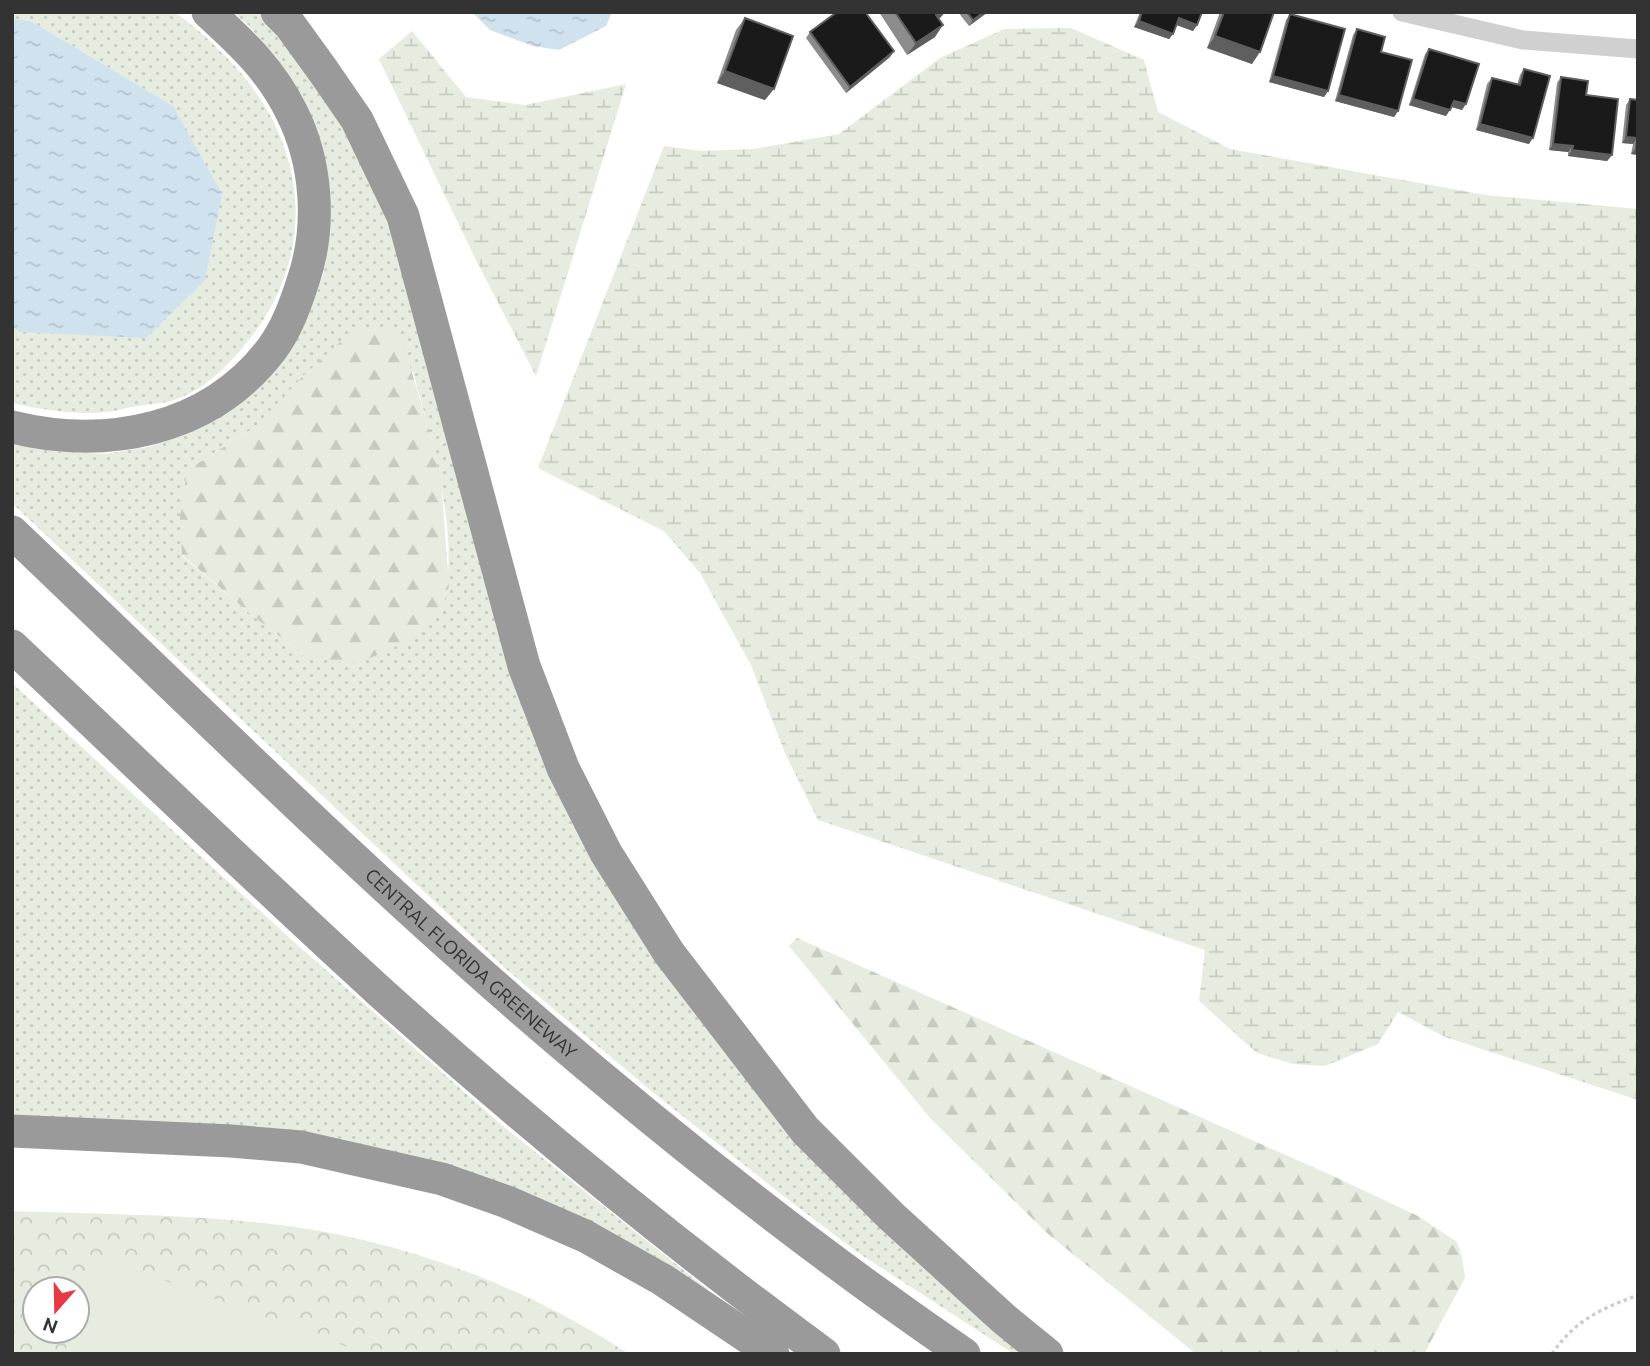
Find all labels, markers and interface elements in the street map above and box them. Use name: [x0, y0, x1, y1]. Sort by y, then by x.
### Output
street label: CENTRAL FLORIDA GREENEWAY: [361, 864, 581, 1063]
north arrow: [21, 1275, 91, 1345]
text: N: [40, 1313, 61, 1339]

